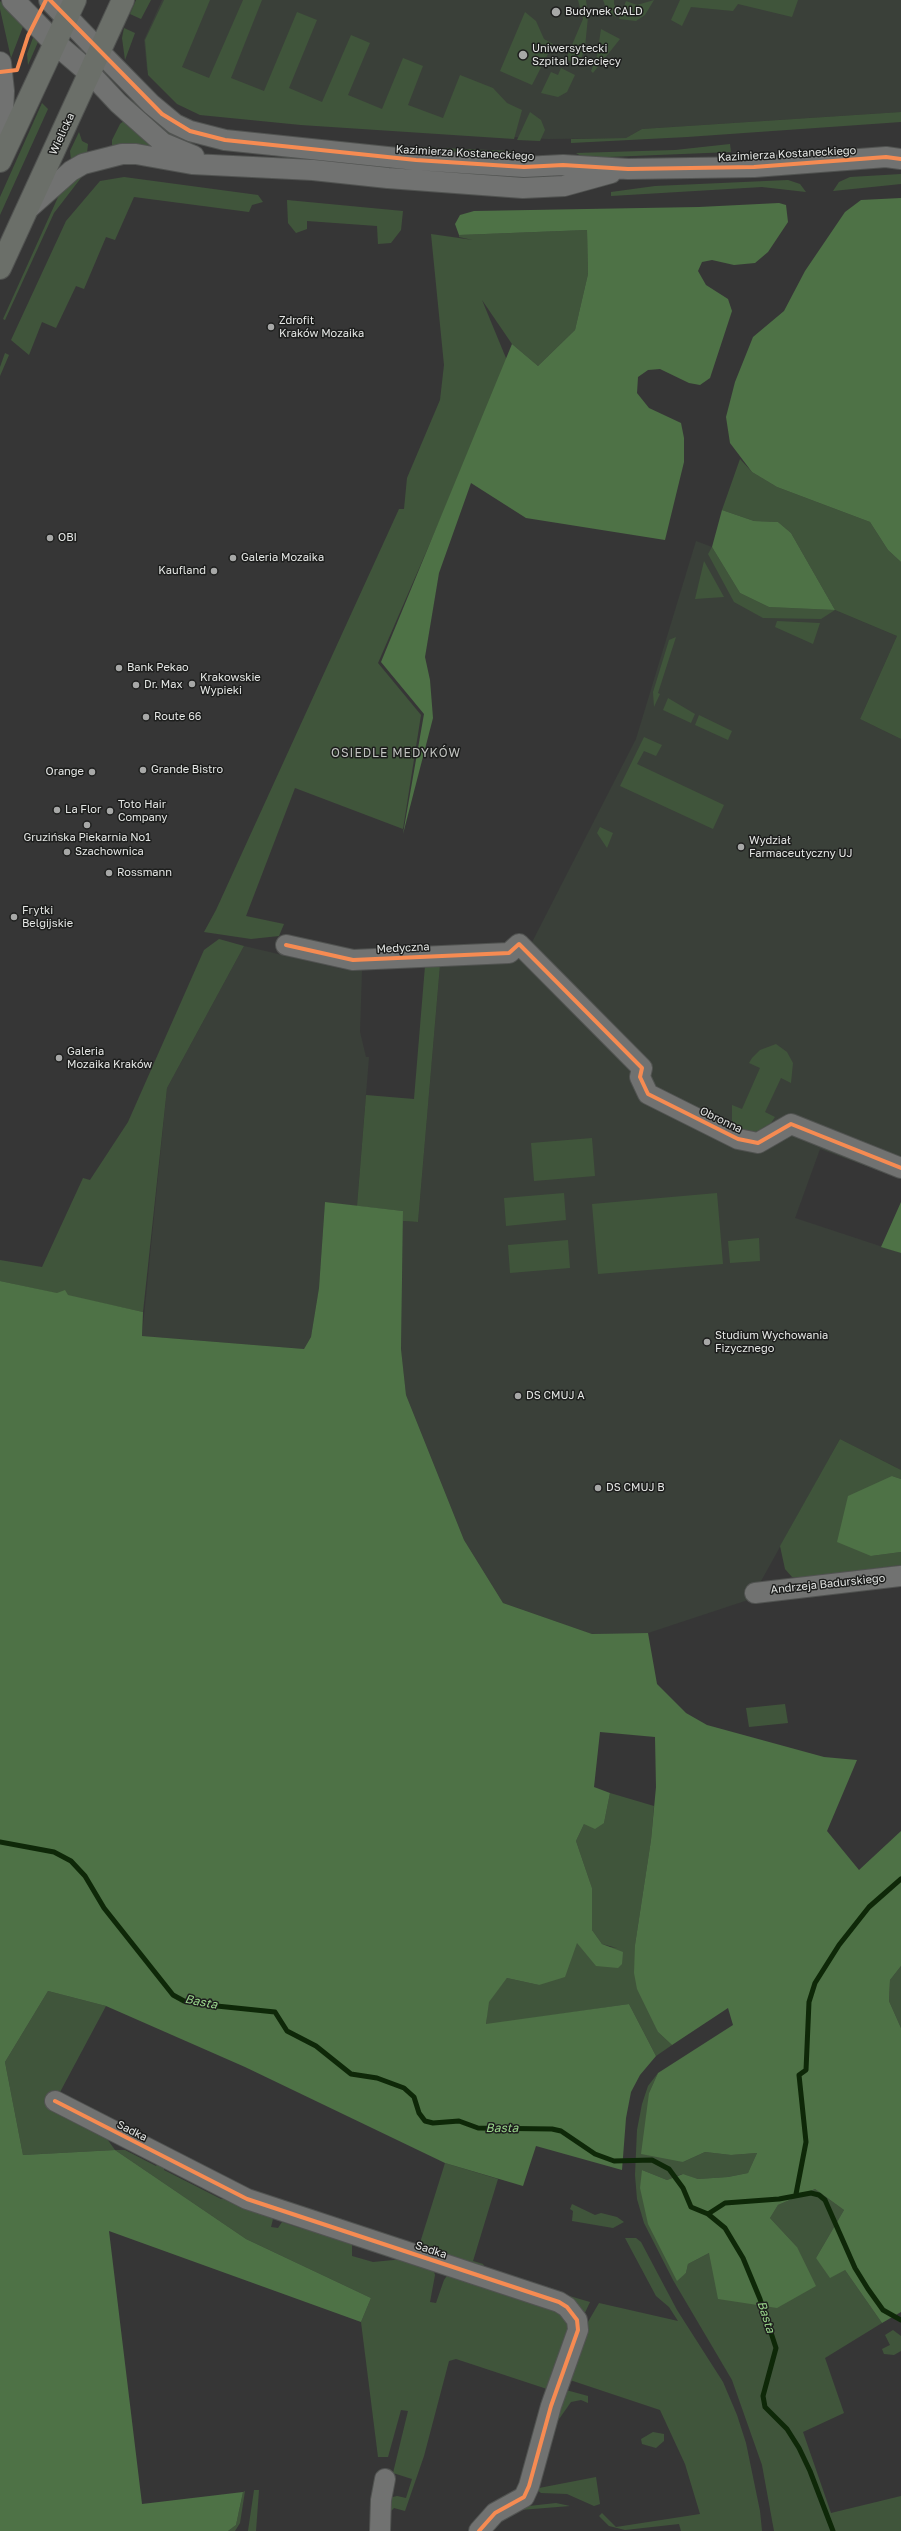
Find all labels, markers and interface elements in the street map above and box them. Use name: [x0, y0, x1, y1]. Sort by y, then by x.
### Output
place label: Budynek CALD: [565, 5, 643, 19]
marker: Budynek CALD: [550, 6, 562, 18]
place label: Uniwersytecki Szpital Dziecięcy: [532, 42, 621, 68]
marker: Uniwersytecki Szpital Dziecięcy: [517, 49, 529, 61]
street label: Wielicka: [47, 111, 77, 157]
street label: Kazimierza Kostaneckiego: [395, 143, 535, 163]
street label: Kazimierza Kostaneckiego: [717, 144, 857, 164]
place label: Zdrofit Kraków Mozaika: [279, 314, 364, 340]
marker: Zdrofit Kraków Mozaika: [266, 322, 276, 332]
place label: OBI: [58, 531, 77, 545]
marker: OBI: [45, 533, 55, 543]
place label: Galeria Mozaika: [241, 551, 324, 565]
marker: Galeria Mozaika: [228, 553, 238, 563]
place label: Kaufland: [158, 564, 206, 578]
marker: Kaufland: [209, 566, 219, 576]
place label: Bank Pekao: [127, 661, 189, 675]
marker: Bank Pekao: [114, 663, 124, 673]
place label: Krakowskie Wypieki: [200, 671, 261, 697]
place label: Dr. Max: [144, 678, 182, 692]
marker: Krakowskie Wypieki: [187, 679, 197, 689]
marker: Dr. Max: [131, 680, 141, 690]
place label: Route 66: [154, 710, 201, 724]
marker: Route 66: [141, 712, 151, 722]
district label: OSIEDLE MEDYKÓW: [331, 746, 461, 760]
place label: Grande Bistro: [151, 763, 223, 777]
place label: Orange: [46, 765, 84, 779]
marker: Grande Bistro: [138, 765, 148, 775]
marker: Orange: [87, 767, 97, 777]
place label: Toto Hair Company: [118, 798, 167, 824]
place label: La Flor: [65, 803, 101, 817]
marker: La Flor: [52, 805, 62, 815]
marker: Toto Hair Company: [105, 806, 115, 816]
marker: Gruzińska Piekarnia No1: [82, 820, 92, 830]
place label: Gruzińska Piekarnia No1: [23, 831, 151, 845]
place label: Wydział Farmaceutyczny UJ: [749, 834, 853, 860]
marker: Wydział Farmaceutyczny UJ: [736, 842, 746, 852]
place label: Szachownica: [75, 845, 144, 859]
marker: Szachownica: [62, 847, 72, 857]
place label: Rossmann: [117, 866, 172, 880]
marker: Rossmann: [104, 868, 114, 878]
place label: Frytki Belgijskie: [22, 904, 73, 930]
marker: Frytki Belgijskie: [9, 912, 19, 922]
street label: Medyczna: [376, 940, 430, 956]
place label: Galeria Mozaika Kraków: [67, 1045, 152, 1071]
marker: Galeria Mozaika Kraków: [54, 1053, 64, 1063]
street label: Obronna: [698, 1104, 744, 1136]
place label: Studium Wychowania Fizycznego: [715, 1329, 828, 1355]
marker: Studium Wychowania Fizycznego: [702, 1337, 712, 1347]
place label: DS CMUJ A: [526, 1389, 585, 1403]
marker: DS CMUJ A: [513, 1391, 523, 1401]
place label: DS CMUJ B: [606, 1481, 665, 1495]
marker: DS CMUJ B: [593, 1483, 603, 1493]
street label: Andrzeja Badurskiego: [770, 1571, 886, 1597]
water label: Basta: [184, 1992, 218, 2012]
street label: Sadka: [115, 2118, 149, 2144]
water label: Basta: [486, 2121, 518, 2135]
street label: Sadka: [414, 2239, 448, 2261]
water label: Basta: [754, 2299, 778, 2335]

